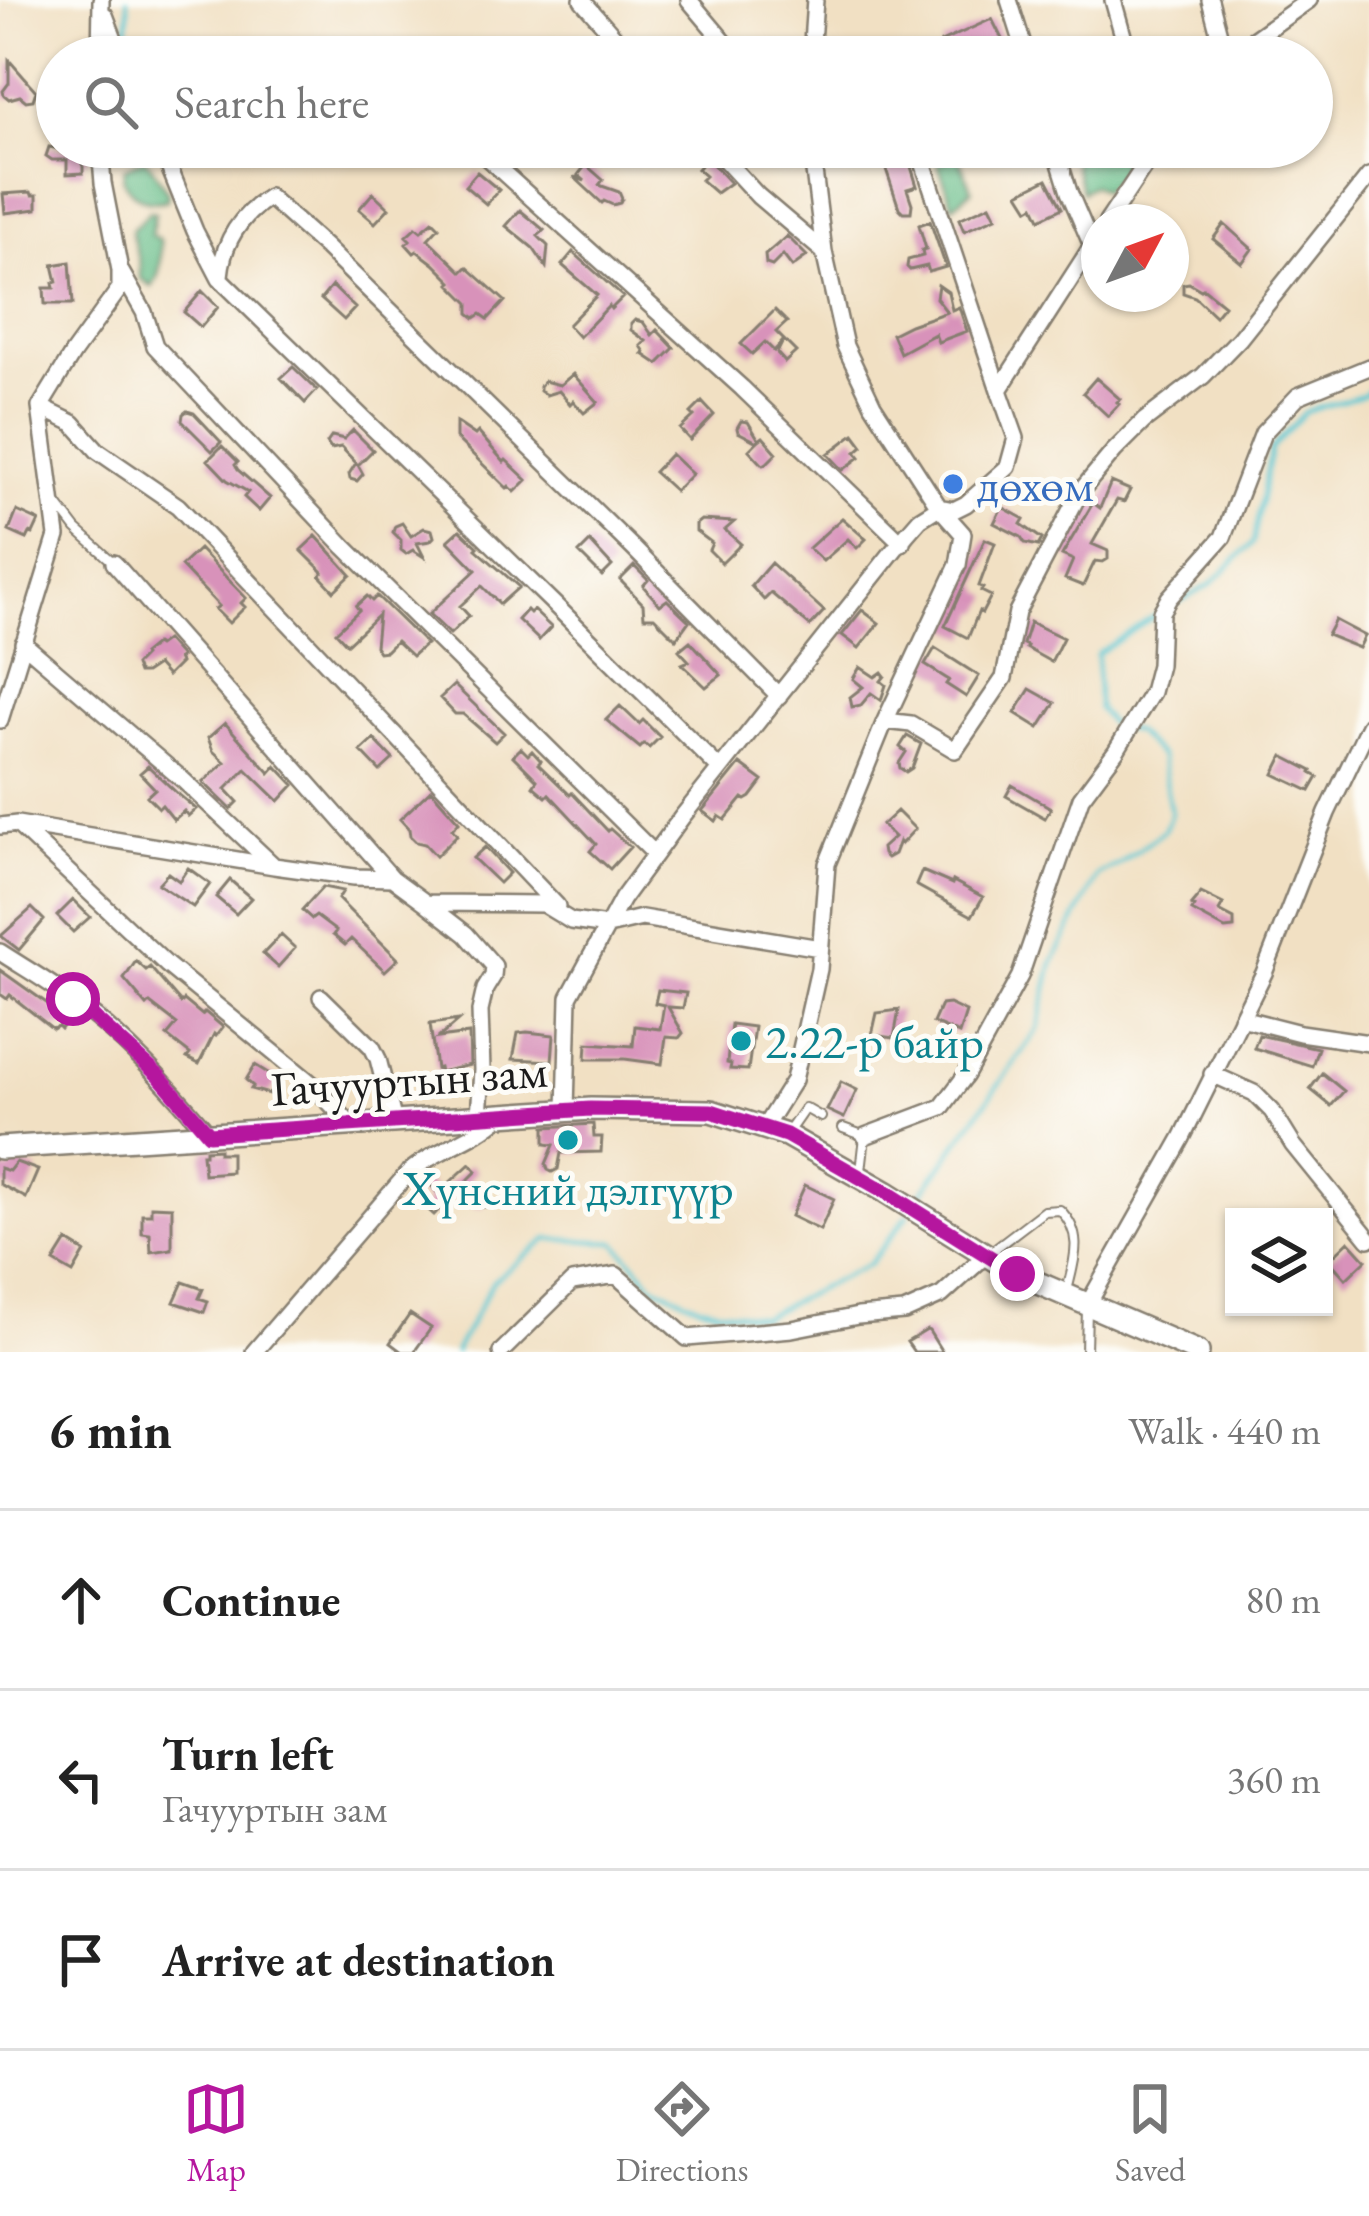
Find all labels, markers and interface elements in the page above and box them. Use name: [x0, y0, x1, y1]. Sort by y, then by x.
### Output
search box: [36, 36, 1333, 168]
icon: search: [78, 69, 144, 135]
text: Search here: [174, 73, 369, 131]
north arrow: [1081, 204, 1189, 312]
place label: дөхөм: [977, 453, 1094, 515]
marker: дөхөм: [940, 471, 966, 497]
route start: [46, 972, 100, 1026]
place label: 2.22-р байр: [765, 1010, 984, 1072]
marker: 2.22-р байр: [728, 1028, 754, 1054]
street label: Гачууртын зам: [269, 1038, 549, 1120]
marker: Хүнсний дэлгүүр: [555, 1127, 581, 1153]
place label: Хүнсний дэлгүүр: [401, 1157, 734, 1219]
map controls: [1225, 1208, 1333, 1316]
button: layers: [1225, 1208, 1333, 1316]
route end: [990, 1247, 1044, 1301]
text: 6 min: [48, 1397, 172, 1463]
text: Walk · 440 m: [1128, 1405, 1321, 1456]
icon: ahead: [48, 1567, 114, 1633]
text: Continue: [162, 1571, 340, 1629]
text: 80 m: [1245, 1574, 1321, 1625]
text: Turn left: [162, 1725, 334, 1783]
icon: left: [48, 1747, 114, 1813]
text: 360 m: [1227, 1754, 1321, 1805]
text: Гачууртын зам: [162, 1783, 387, 1834]
icon: arrive: [48, 1927, 114, 1993]
text: Arrive at destination: [162, 1931, 555, 1989]
tab: Map: [183, 2076, 249, 2191]
tab: Directions: [616, 2076, 749, 2191]
tab: Saved: [1115, 2076, 1186, 2191]

